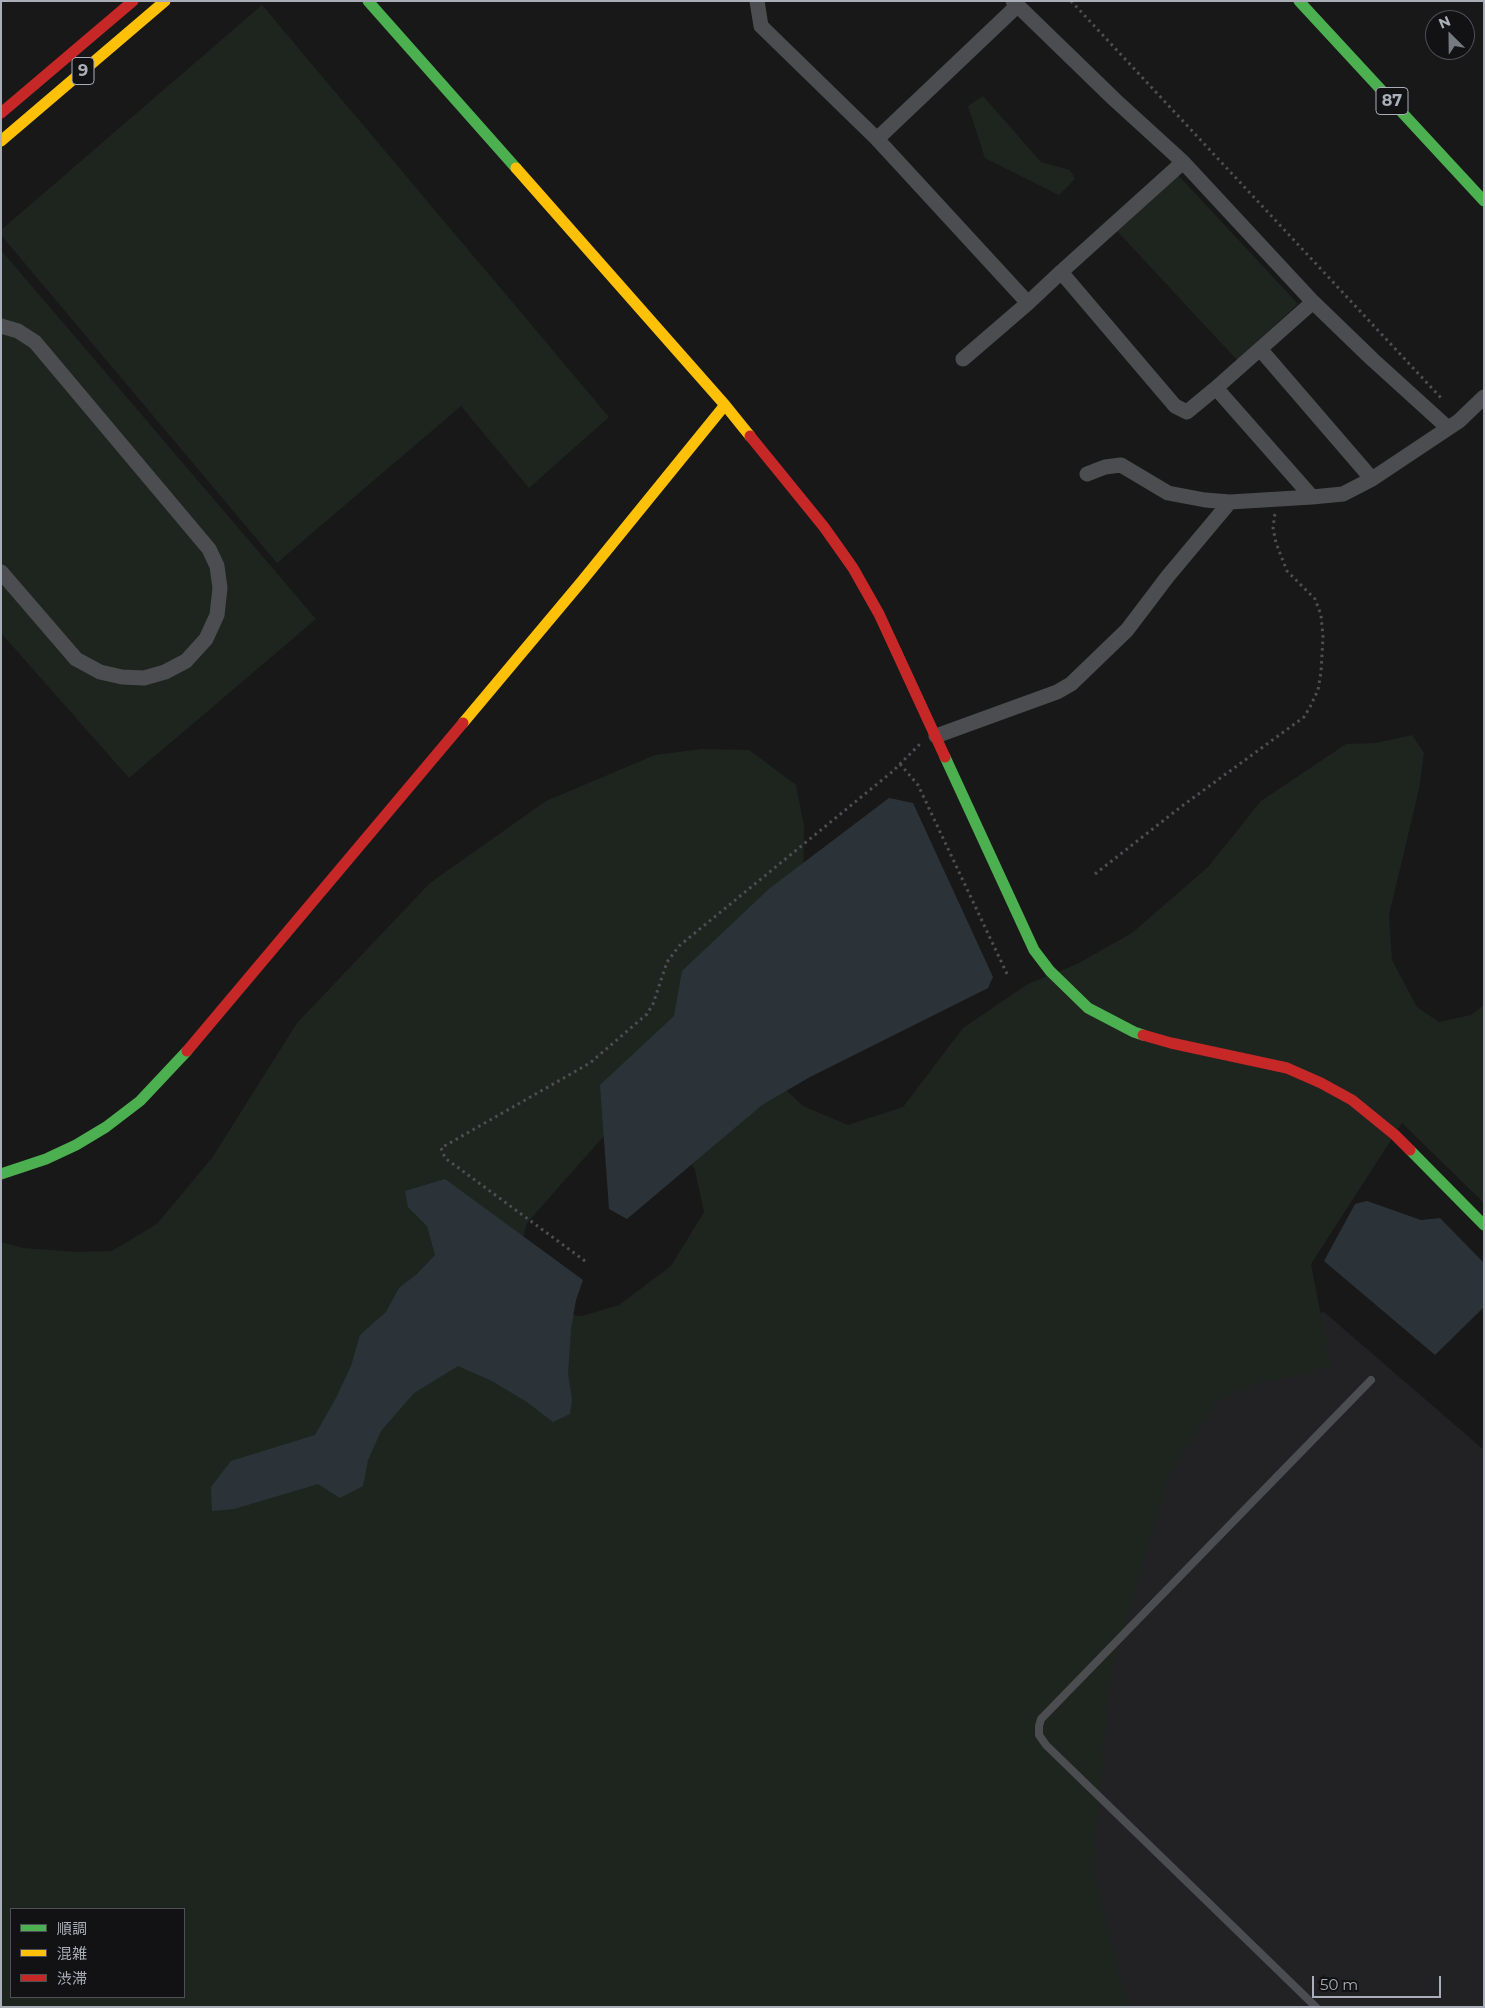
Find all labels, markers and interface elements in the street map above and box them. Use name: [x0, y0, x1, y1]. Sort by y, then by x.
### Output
north arrow: [1425, 10, 1475, 60]
text: N: [1436, 12, 1453, 33]
road number: 9: [72, 58, 94, 84]
road number: 87: [1376, 88, 1408, 114]
legend: [10, 1908, 185, 1998]
text: 順調: [57, 1919, 87, 1938]
text: 混雑: [57, 1944, 87, 1963]
scale bar: [1315, 1966, 1444, 1998]
text: 渋滞: [57, 1969, 87, 1988]
text: 50 m: [1320, 1975, 1358, 1994]

